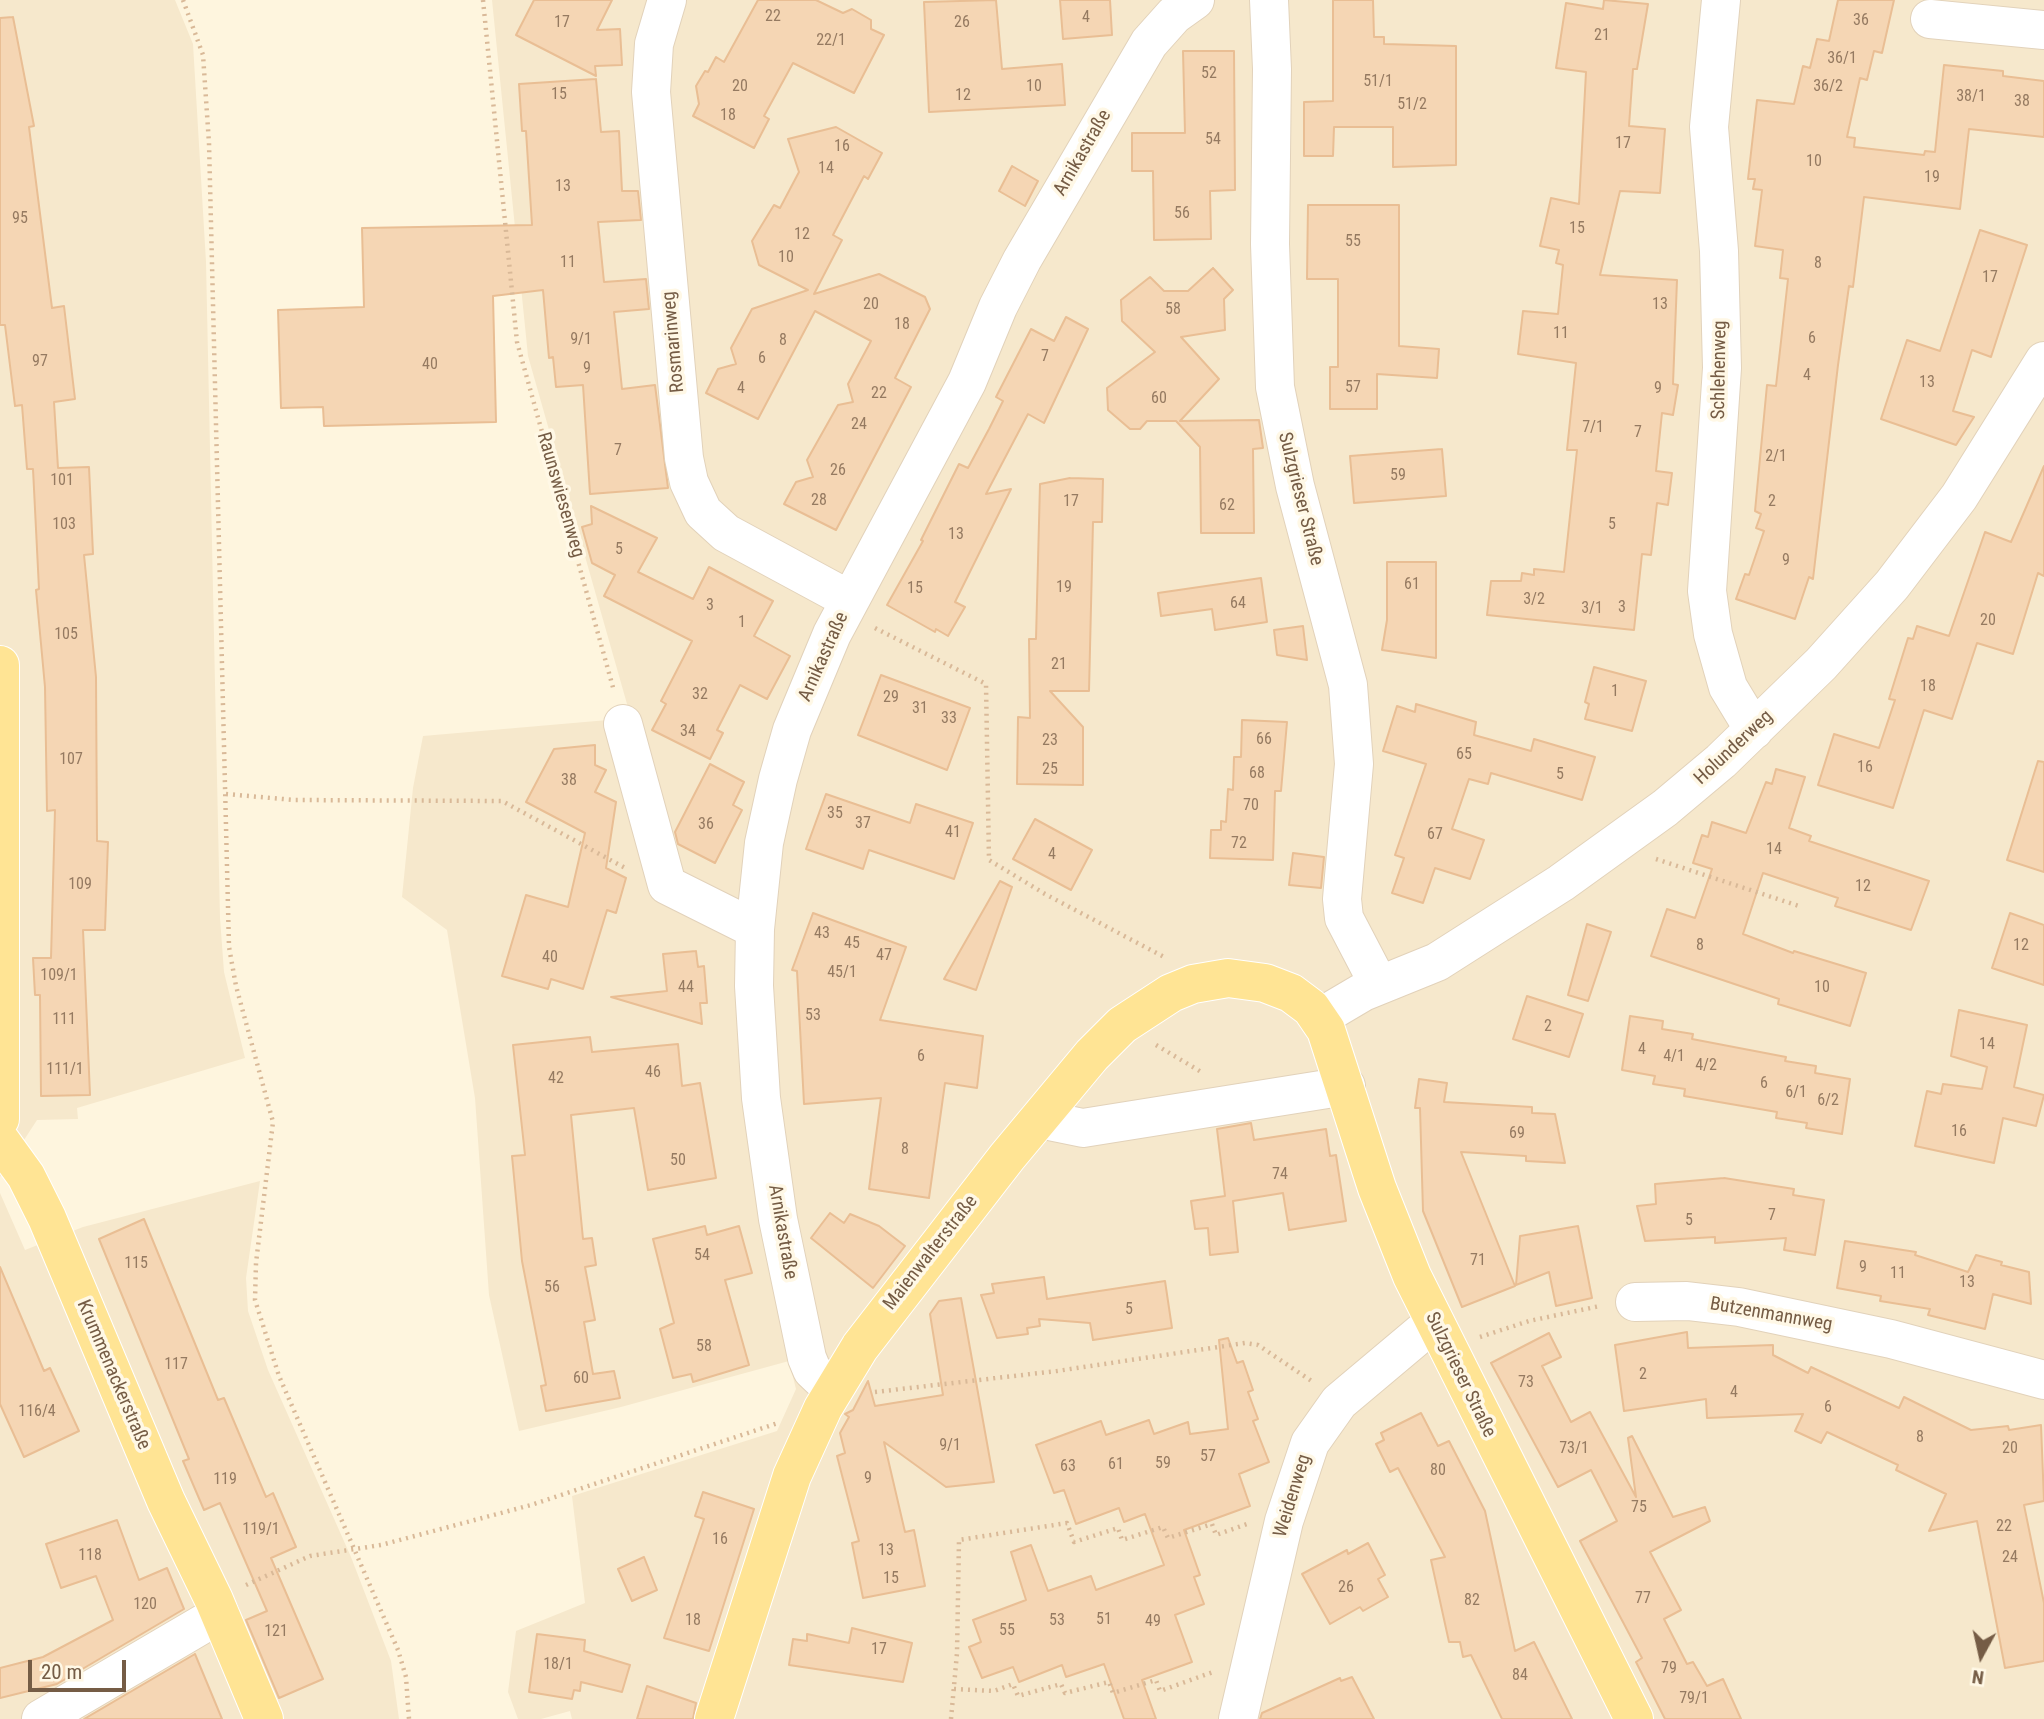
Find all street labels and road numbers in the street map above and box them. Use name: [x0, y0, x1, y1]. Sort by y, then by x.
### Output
street label: Arnikastraße: [1049, 106, 1117, 200]
street label: Rosmarinweg: [658, 290, 690, 394]
street label: Schlehenweg: [1708, 320, 1732, 420]
street label: Raunswiesenweg: [531, 430, 589, 560]
street label: Sulzgrieser Straße: [1272, 430, 1328, 568]
street label: Arnikastraße: [794, 609, 854, 705]
street label: Holunderweg: [1690, 706, 1778, 790]
street label: Arnikastraße: [762, 1183, 802, 1281]
street label: Maienwalterstraße: [879, 1191, 983, 1315]
street label: Butzenmannweg: [1708, 1293, 1834, 1337]
street label: Krummenackerstraße: [71, 1297, 155, 1453]
street label: Sulzgrieser Straße: [1420, 1309, 1500, 1441]
street label: Weidenweg: [1270, 1452, 1316, 1540]

